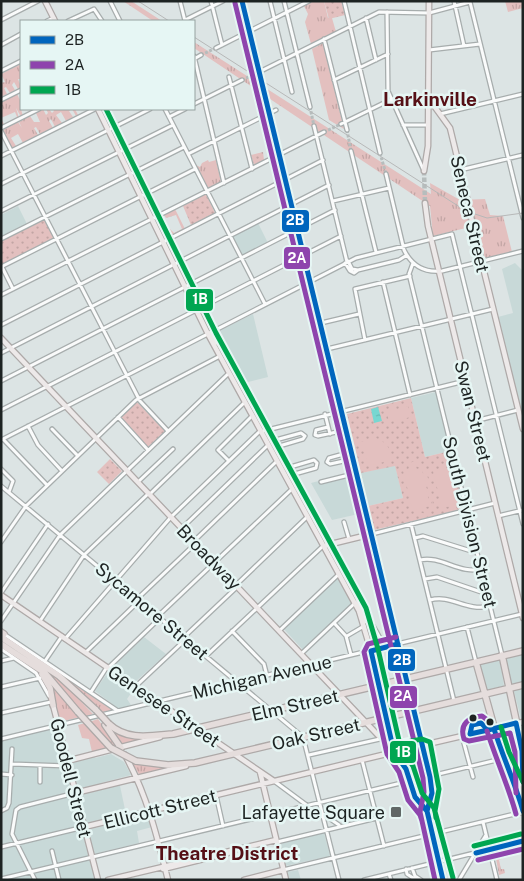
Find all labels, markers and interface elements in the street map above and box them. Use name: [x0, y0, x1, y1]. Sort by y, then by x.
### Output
legend: [20, 20, 195, 110]
text: 2B: [65, 31, 84, 48]
text: 2A: [65, 56, 85, 73]
text: 1B: [65, 81, 81, 98]
district label: Larkinville: [383, 88, 477, 110]
street label: Seneca Street: [446, 153, 494, 275]
line badge: 2B: [281, 209, 310, 233]
text: 2B: [286, 212, 304, 228]
line badge: 2A: [283, 246, 311, 270]
text: 2A: [287, 250, 307, 266]
line badge: 1B: [185, 288, 214, 312]
text: 1B: [192, 291, 208, 307]
street label: Swan Street: [450, 358, 496, 464]
street label: South Division Street: [439, 434, 501, 610]
street label: Broadway: [173, 520, 246, 594]
street label: Sycamore Street: [91, 558, 213, 664]
line badge: 2B: [387, 648, 416, 672]
street label: Michigan Avenue: [190, 651, 334, 703]
text: 2B: [393, 652, 411, 668]
street label: Genesee Street: [104, 661, 224, 751]
street label: Elm Street: [249, 685, 341, 725]
line badge: 2A: [389, 685, 418, 709]
text: 2A: [393, 688, 413, 704]
unlabelled marker: [468, 713, 478, 723]
street label: Oak Street: [270, 714, 362, 754]
street label: Goodell Street: [46, 716, 96, 840]
unlabelled marker: [485, 717, 495, 727]
line badge: 1B: [389, 740, 417, 764]
text: 1B: [395, 744, 411, 760]
street label: Ellicott Street: [101, 785, 219, 833]
place label: Lafayette Square: [242, 802, 385, 823]
marker: Lafayette Square: [389, 805, 403, 819]
district label: Theatre District: [156, 842, 298, 864]

